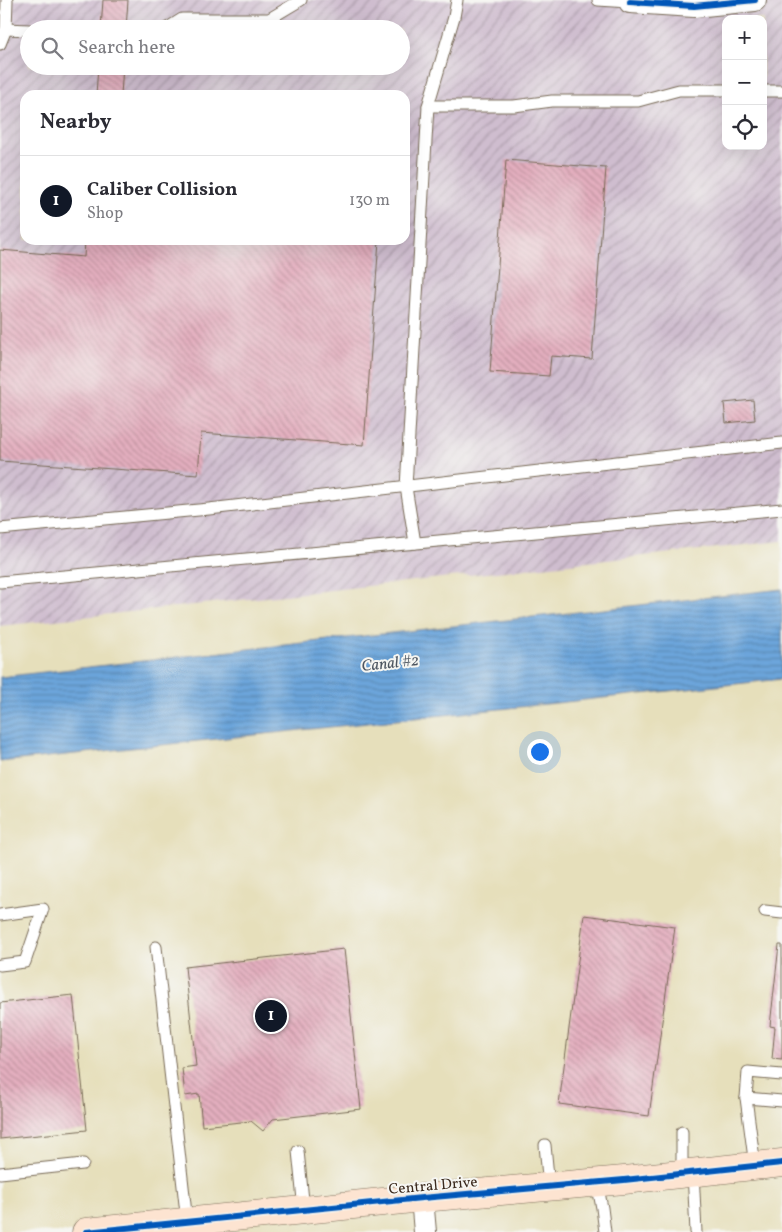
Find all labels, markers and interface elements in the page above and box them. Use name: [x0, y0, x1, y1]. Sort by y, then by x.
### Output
map controls: [722, 15, 767, 150]
button: +: [722, 15, 767, 60]
search box: [20, 20, 410, 75]
icon: search: [38, 34, 66, 62]
text: Search here: [78, 35, 175, 61]
button: −: [722, 60, 767, 105]
button: locate: [722, 105, 767, 150]
text: Nearby: [40, 108, 111, 137]
text: Caliber Collision: [87, 177, 238, 203]
text: 1: [53, 190, 59, 212]
text: 130 m: [349, 190, 390, 212]
text: Shop: [87, 203, 123, 225]
water label: Canal #2: [360, 650, 420, 678]
your location: [527, 739, 553, 765]
pin: 1: [255, 997, 287, 1035]
street label: Central Drive: [388, 1172, 478, 1201]

